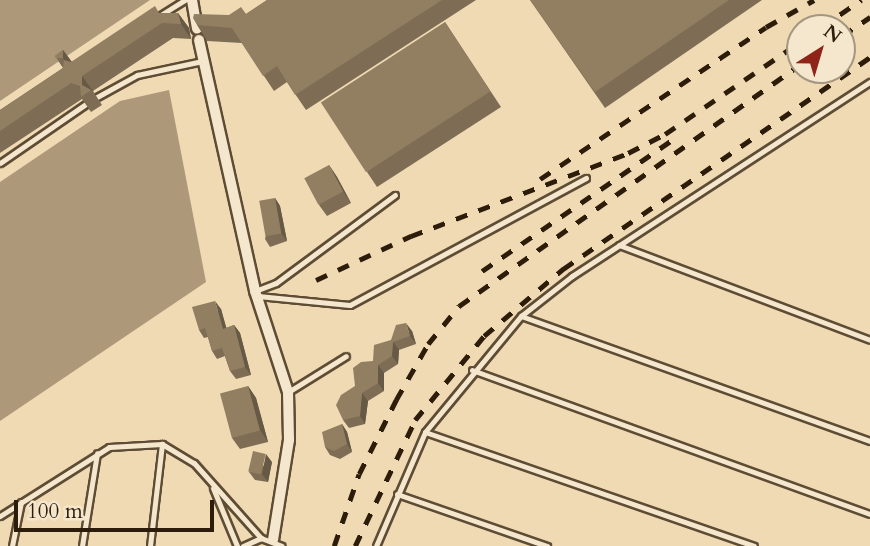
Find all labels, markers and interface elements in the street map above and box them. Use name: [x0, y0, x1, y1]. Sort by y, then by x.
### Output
north arrow: [786, 14, 856, 84]
text: N: [818, 18, 847, 49]
scale bar: [18, 486, 217, 530]
text: 100 m: [27, 497, 83, 526]

